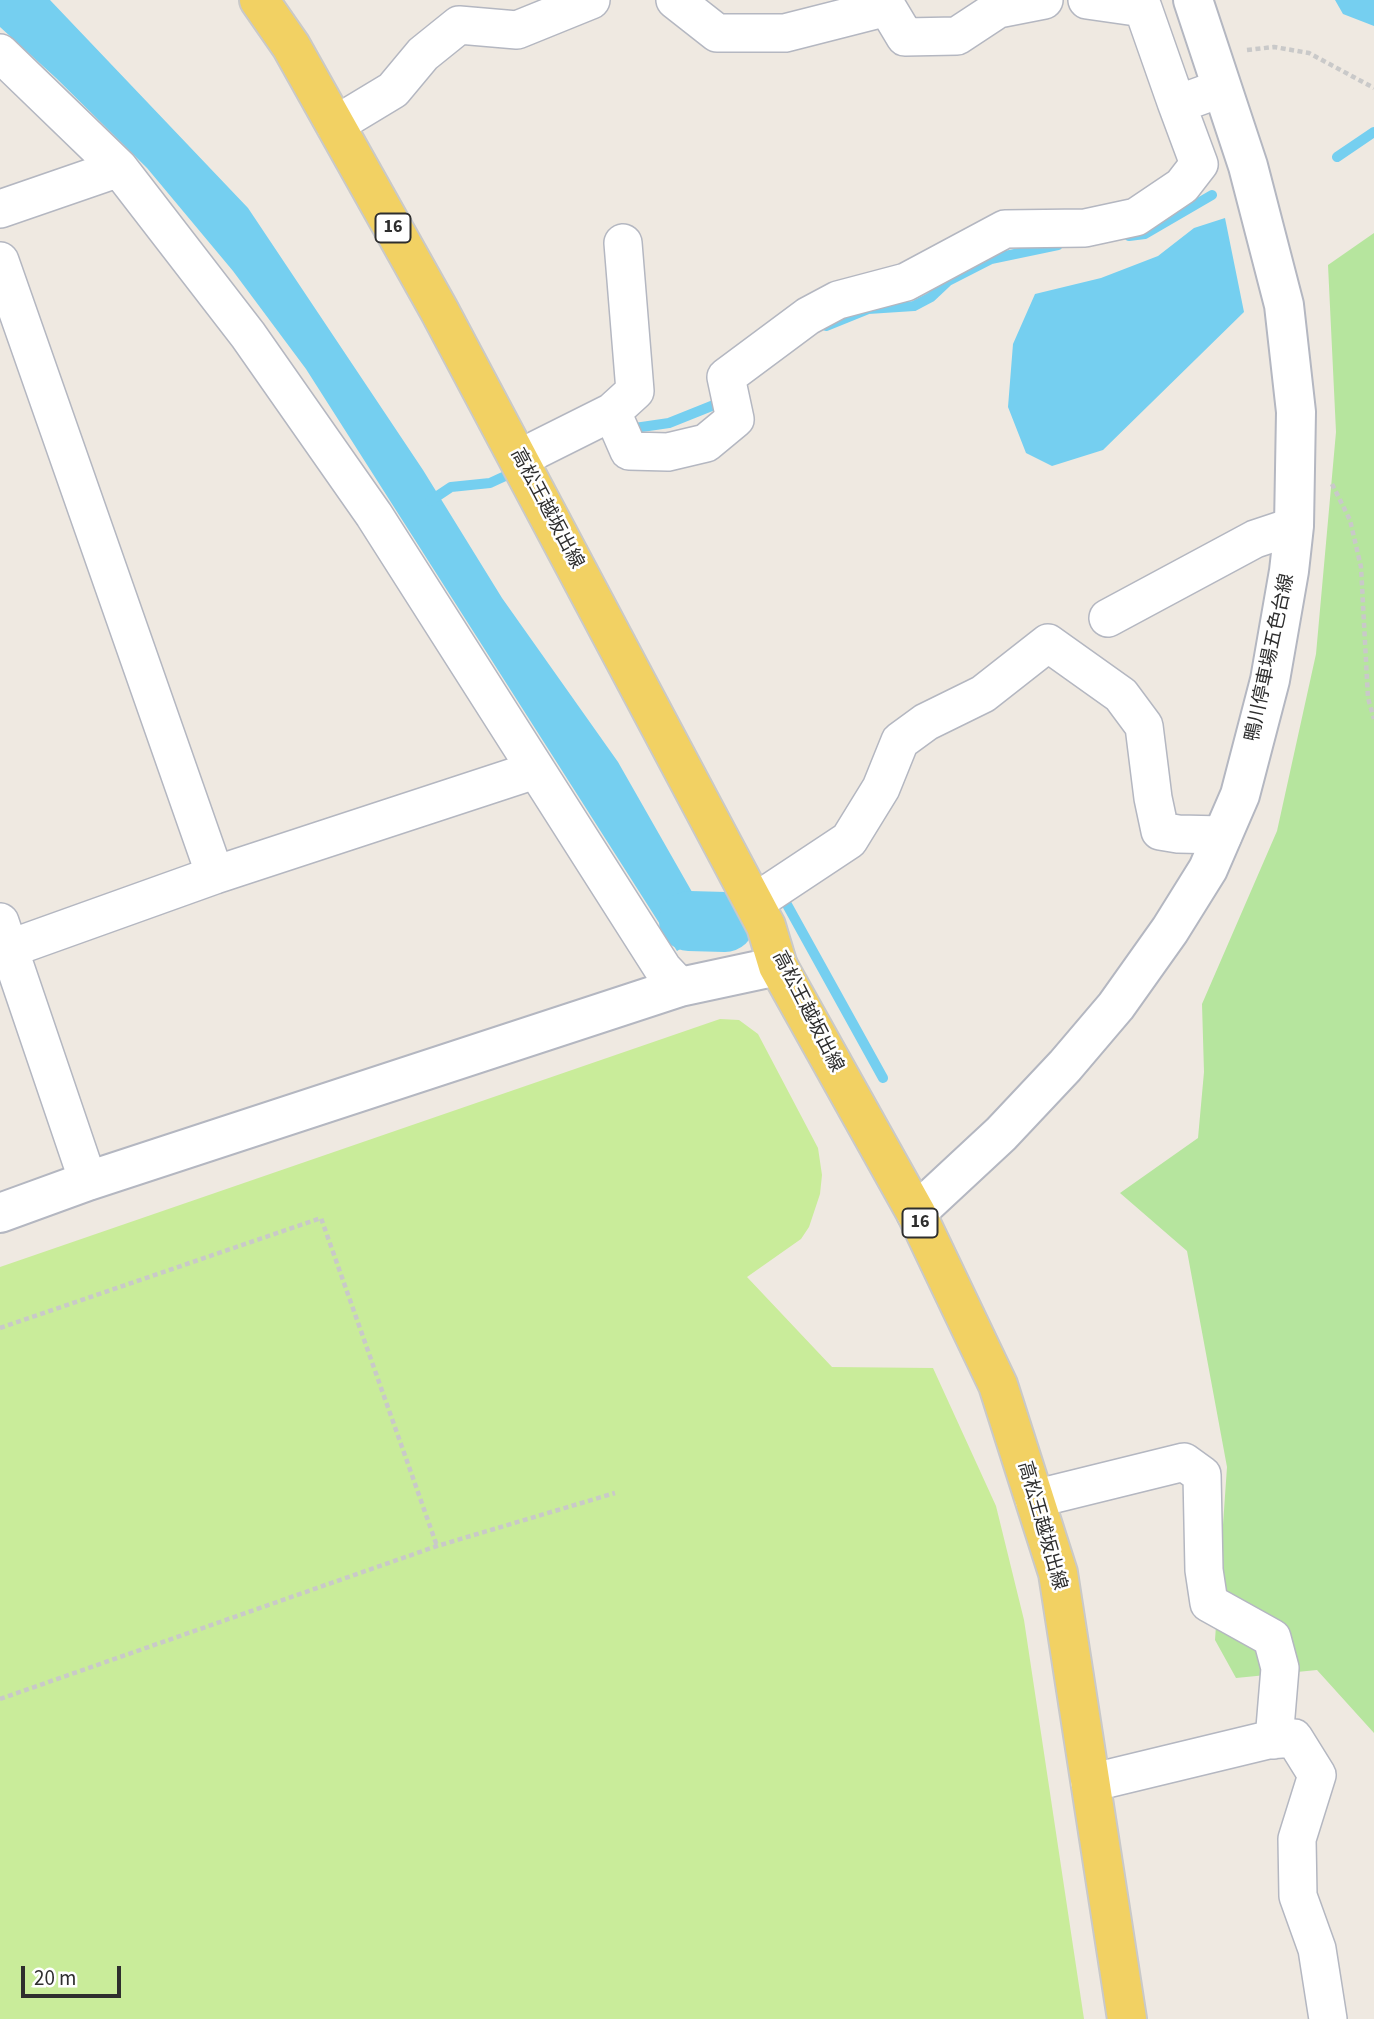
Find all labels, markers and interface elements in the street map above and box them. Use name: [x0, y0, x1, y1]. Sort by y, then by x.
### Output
road number: 16: [376, 213, 410, 242]
street label: 高松王越坂出線: [505, 445, 587, 573]
street label: 鴨川停車場五色台線: [1242, 572, 1300, 744]
street label: 高松王越坂出線: [767, 948, 847, 1076]
road number: 16: [902, 1208, 937, 1238]
street label: 高松王越坂出線: [1012, 1459, 1070, 1593]
scale bar: [24, 1952, 124, 1996]
text: 20 m: [34, 1963, 76, 1993]

